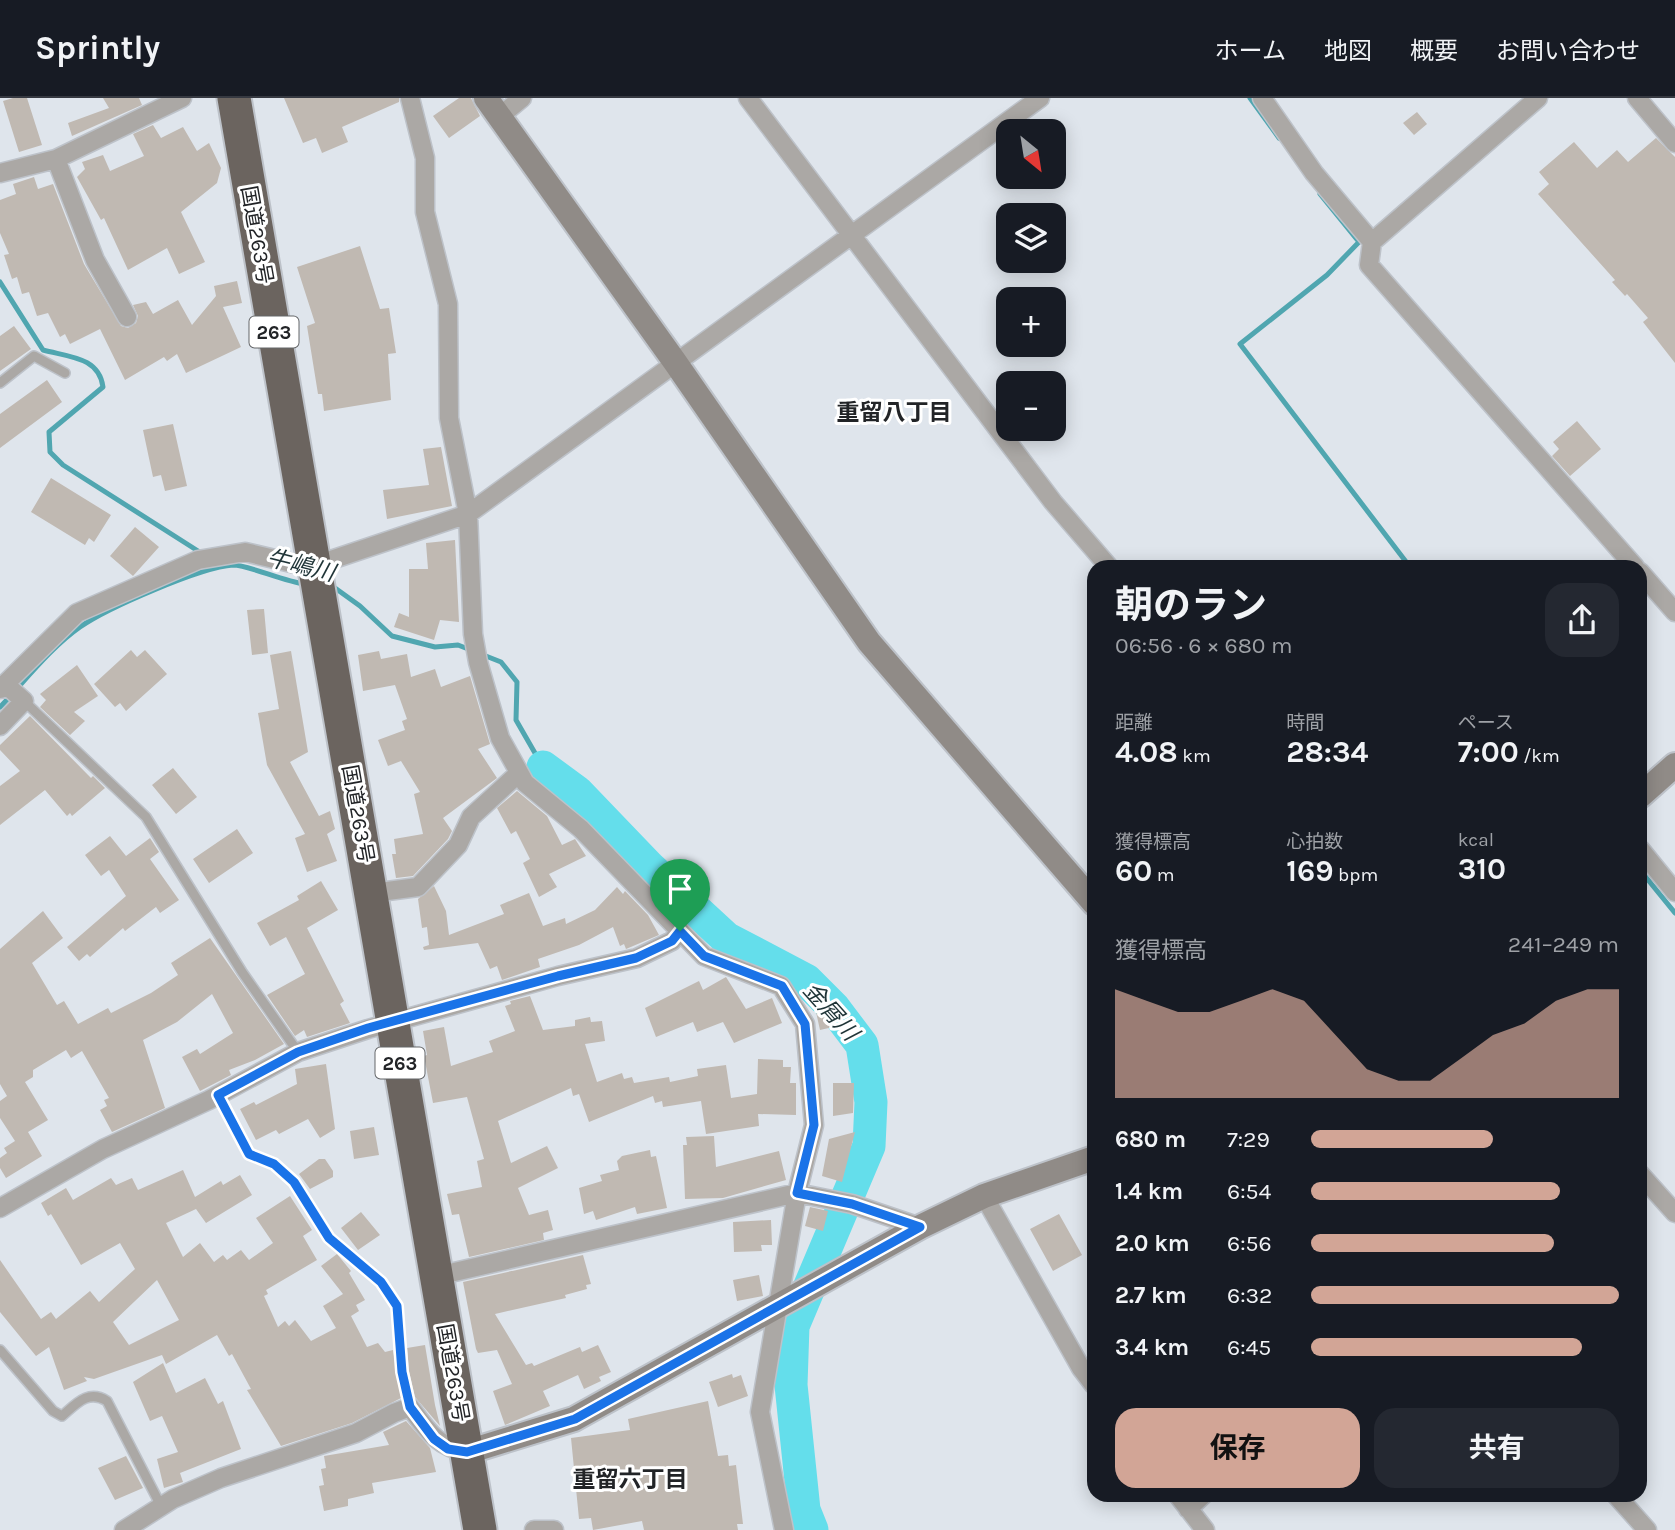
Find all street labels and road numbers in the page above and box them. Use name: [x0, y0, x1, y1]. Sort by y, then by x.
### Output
street label: 国道263号: [237, 184, 277, 286]
road number: 263: [250, 316, 298, 348]
street label: 国道263号: [338, 763, 378, 865]
road number: 263: [376, 1048, 424, 1079]
street label: 国道263号: [433, 1322, 473, 1424]

